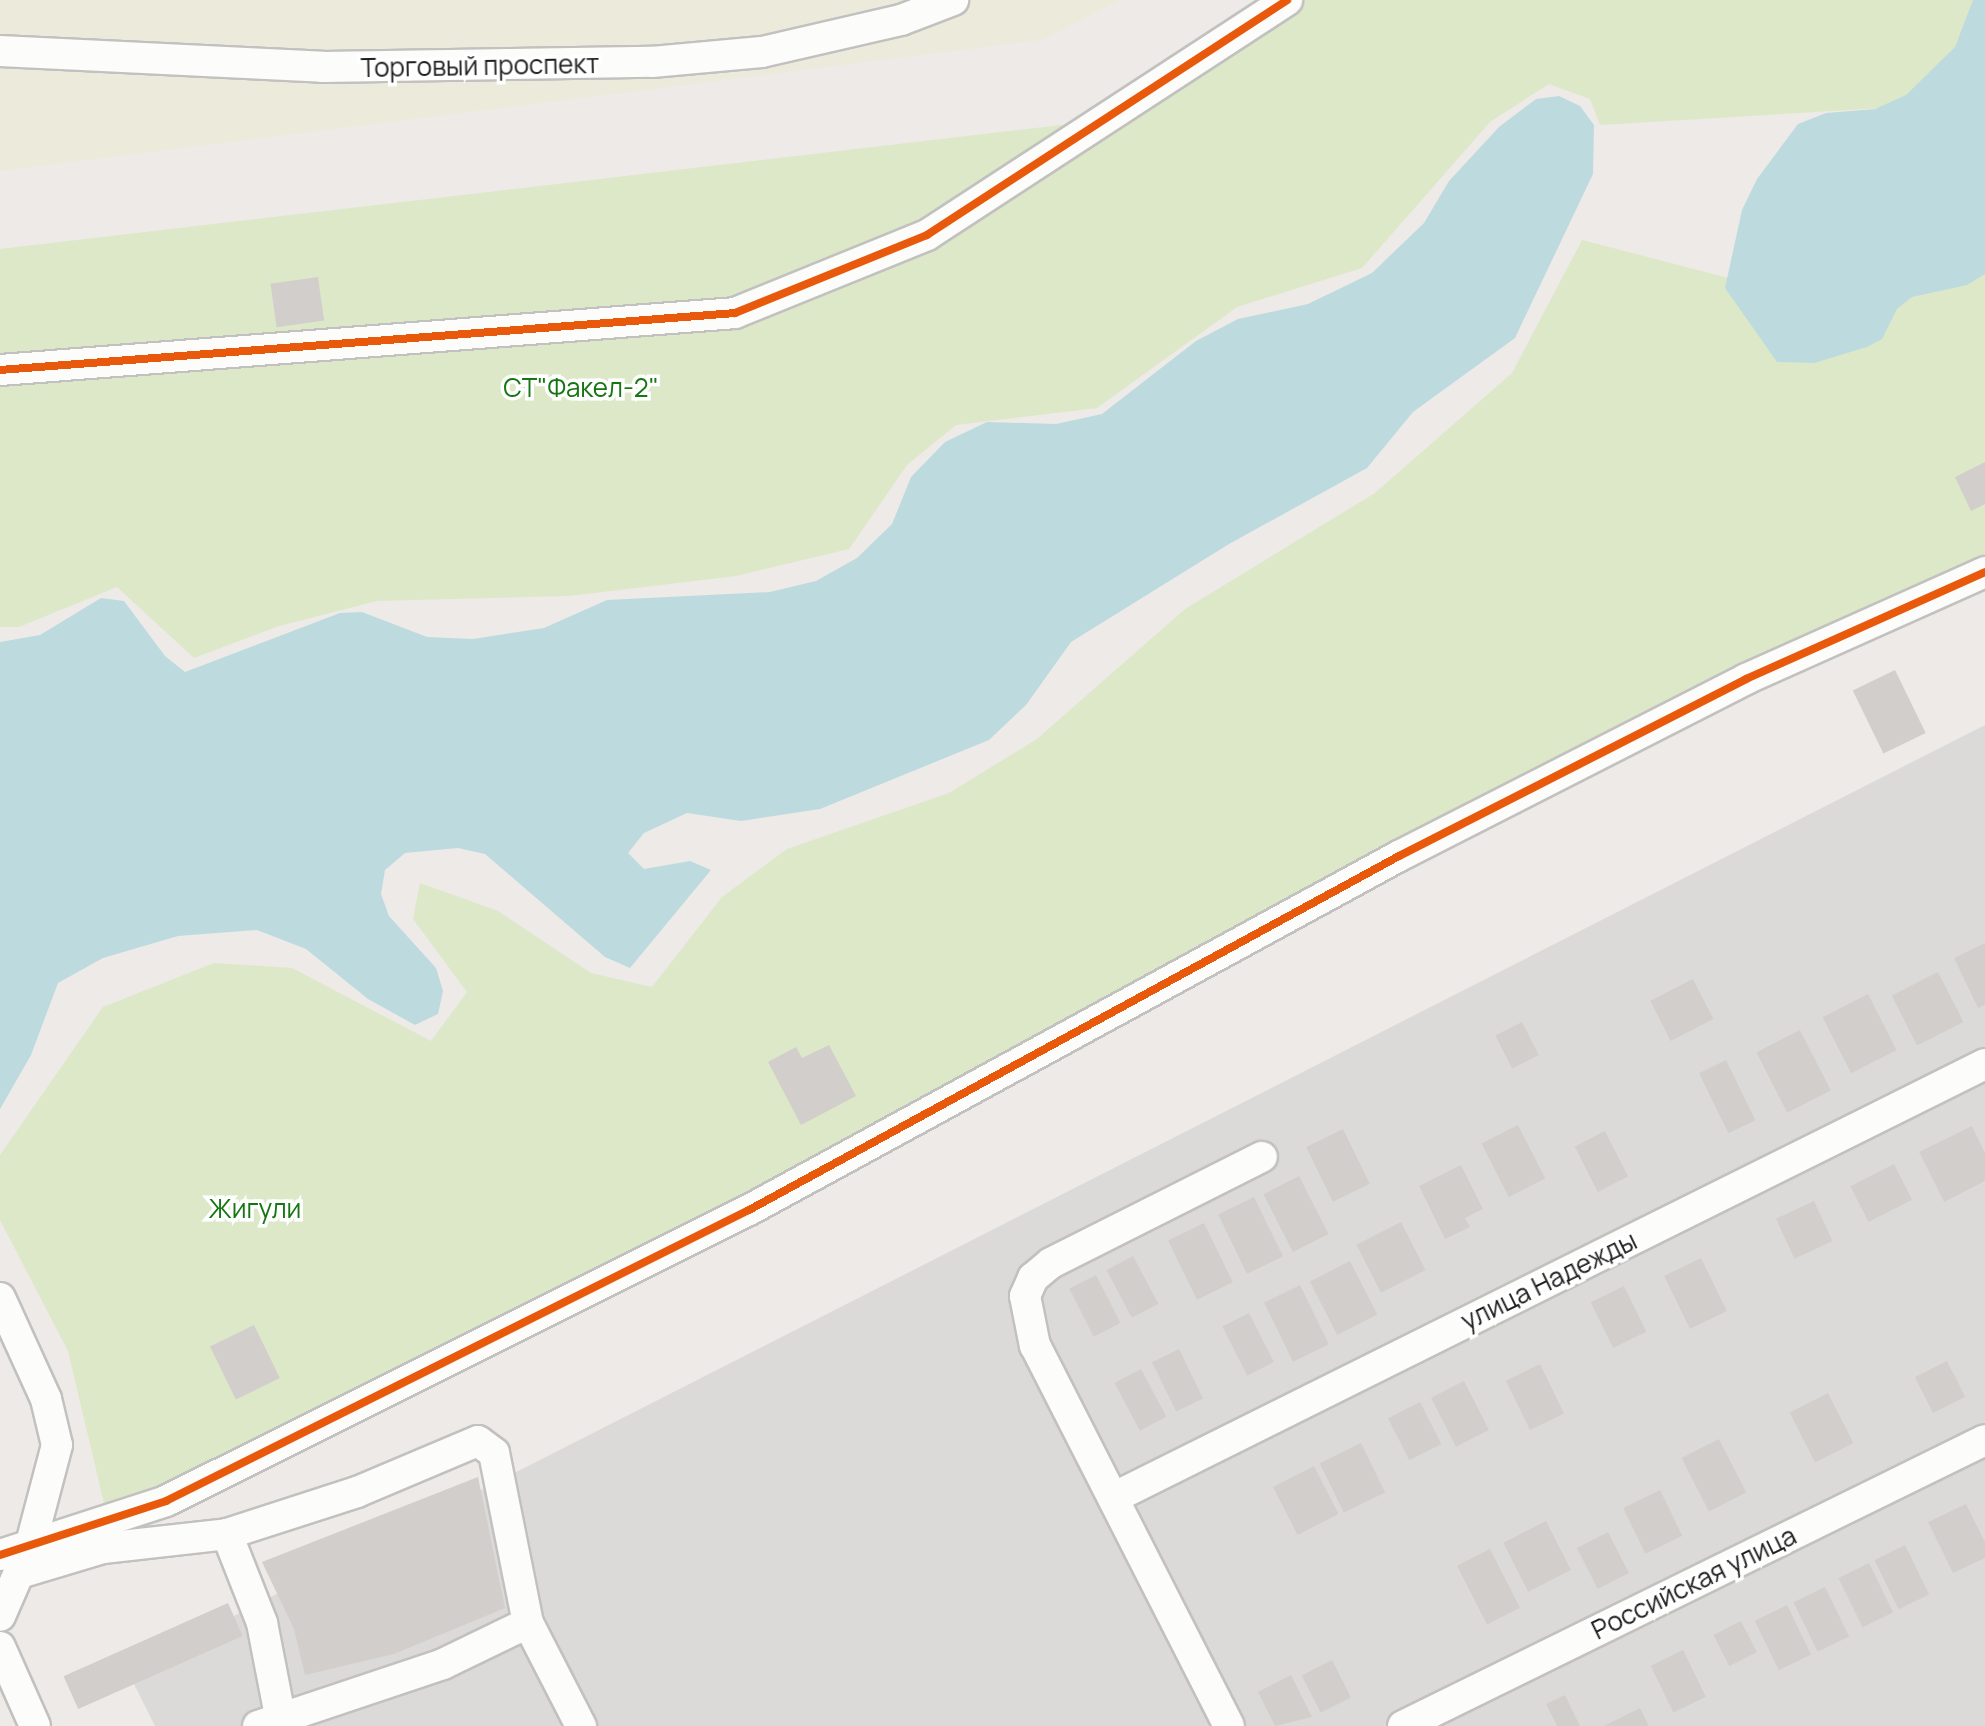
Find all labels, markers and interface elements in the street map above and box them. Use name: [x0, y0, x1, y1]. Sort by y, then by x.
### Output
street label: Торговый проспект: [360, 48, 600, 84]
park label: СТ"Факел-2": [503, 372, 659, 404]
park label: Жигули: [209, 1193, 301, 1225]
street label: улица Надежды: [1456, 1225, 1642, 1337]
street label: Российская улица: [1587, 1520, 1801, 1646]

